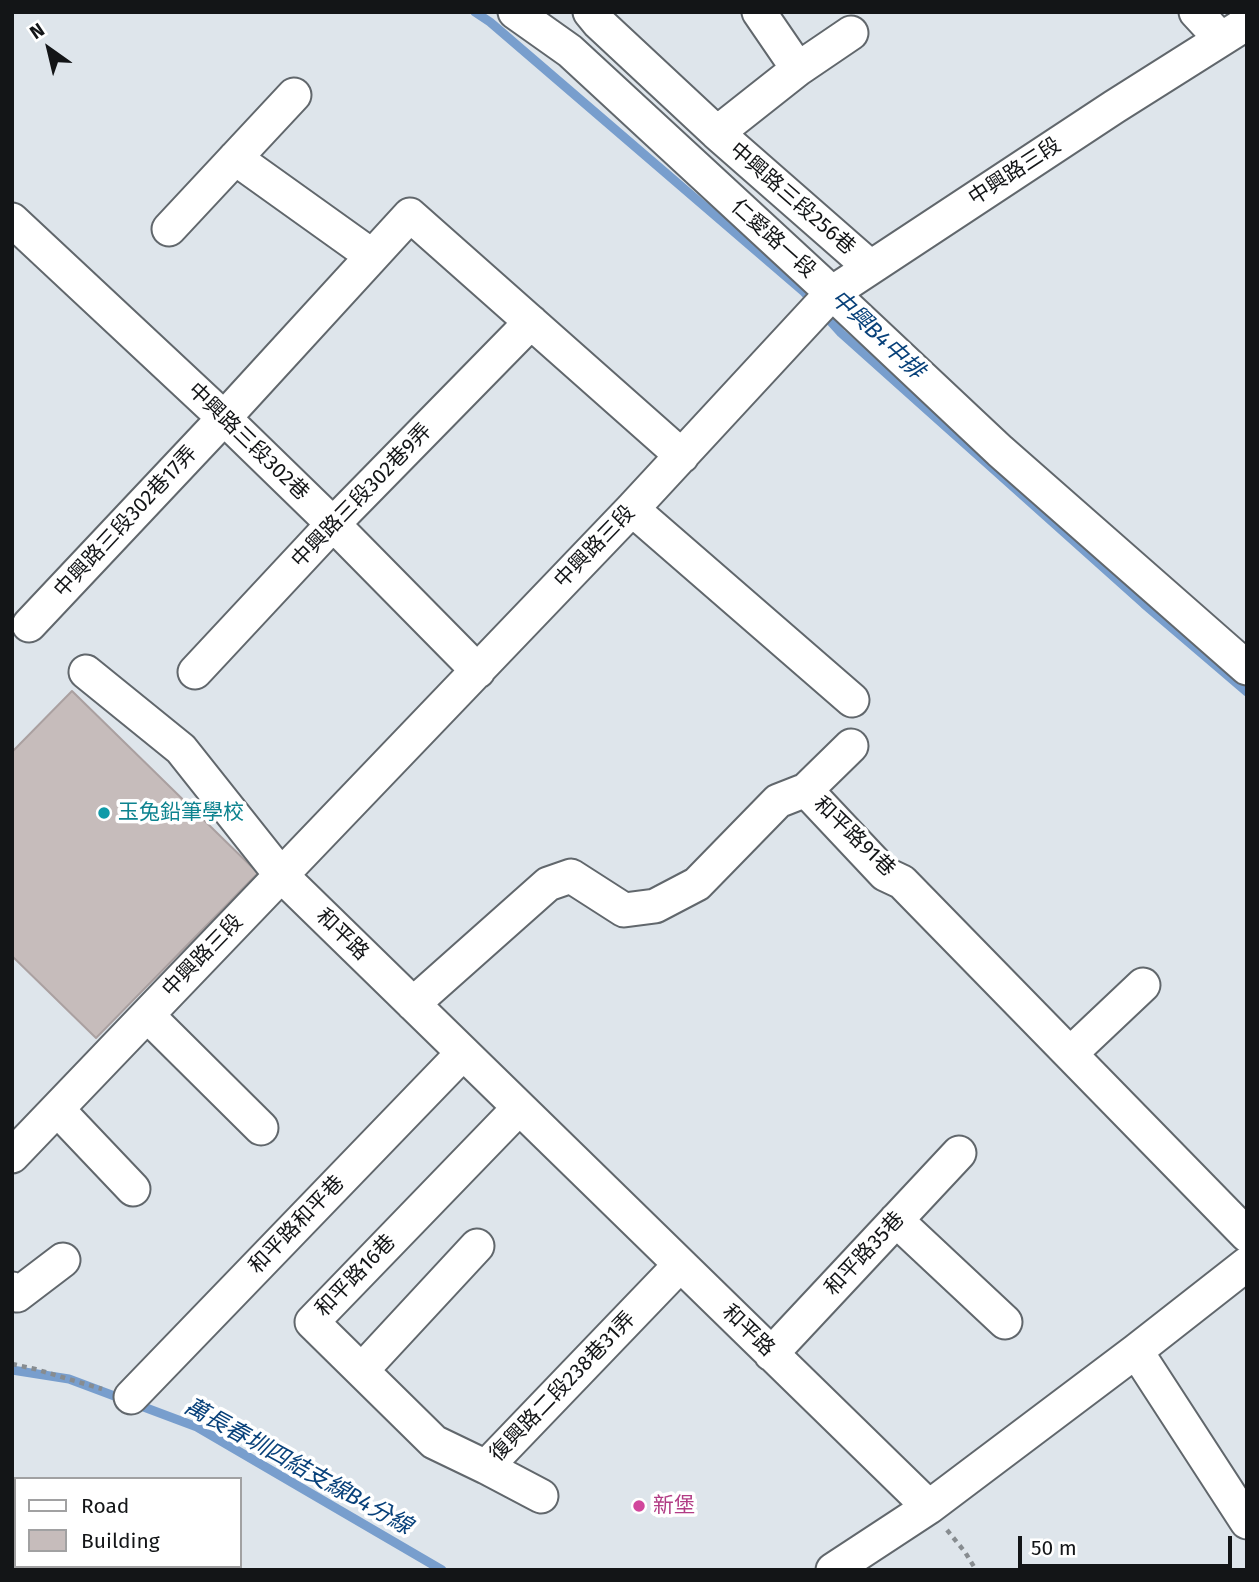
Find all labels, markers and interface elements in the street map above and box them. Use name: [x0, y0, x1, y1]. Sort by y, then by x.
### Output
north arrow: [14, 14, 84, 84]
text: N: [25, 18, 49, 44]
street label: 中興路三段: [964, 133, 1066, 211]
street label: 中興路三段256巷: [724, 138, 860, 260]
street label: 仁愛路一段: [726, 195, 820, 283]
water label: 中興B4中排: [825, 285, 929, 385]
street label: 中興路三段302巷: [182, 378, 314, 506]
street label: 中興路三段302巷9弄: [287, 419, 437, 573]
street label: 中興路三段302巷17弄: [49, 441, 203, 603]
street label: 中興路三段: [549, 500, 641, 594]
street label: 和平路91巷: [808, 792, 900, 882]
place label: 玉兔鉛筆學校: [118, 800, 244, 826]
marker: 玉兔鉛筆學校: [96, 805, 112, 821]
street label: 和平路: [311, 904, 373, 966]
street label: 中興路三段: [157, 909, 249, 1003]
street label: 和平路和平巷: [244, 1171, 350, 1279]
street label: 和平路35巷: [820, 1207, 910, 1301]
street label: 和平路16巷: [311, 1230, 401, 1322]
street label: 和平路: [717, 1300, 779, 1362]
street label: 復興路二段238巷31弄: [485, 1307, 641, 1467]
water label: 萬長春圳四結支線B4分線: [179, 1393, 417, 1541]
legend: [14, 1477, 242, 1568]
text: Road: [81, 1493, 129, 1519]
place label: 新堡: [653, 1493, 695, 1519]
marker: 新堡: [631, 1498, 647, 1514]
scale bar: [1021, 1522, 1234, 1566]
text: Building: [81, 1528, 160, 1554]
text: 50 m: [1031, 1535, 1077, 1561]

